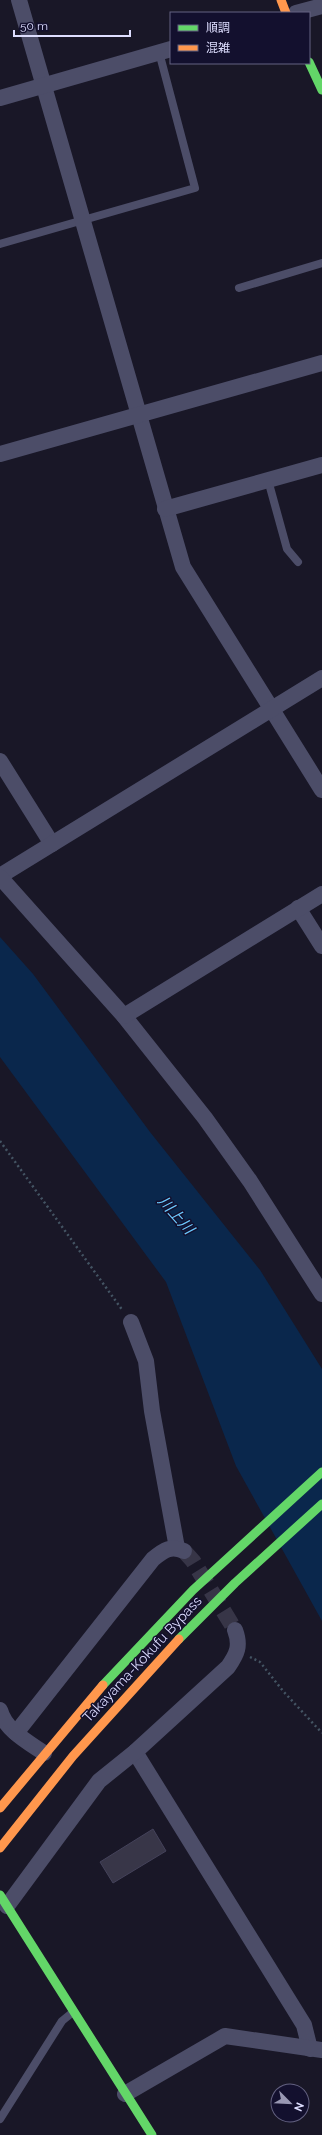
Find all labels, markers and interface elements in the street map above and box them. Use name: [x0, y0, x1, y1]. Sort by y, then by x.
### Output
scale bar: [14, 12, 130, 38]
legend: [170, 12, 310, 64]
text: 50 m: [20, 19, 48, 33]
text: 順調: [206, 21, 230, 35]
text: 混雑: [206, 41, 230, 55]
water label: 川上川: [154, 1192, 199, 1239]
street label: Takayama-Kokufu Bypass: [79, 1592, 205, 1725]
north arrow: [270, 2083, 310, 2123]
text: N: [291, 2100, 306, 2113]

